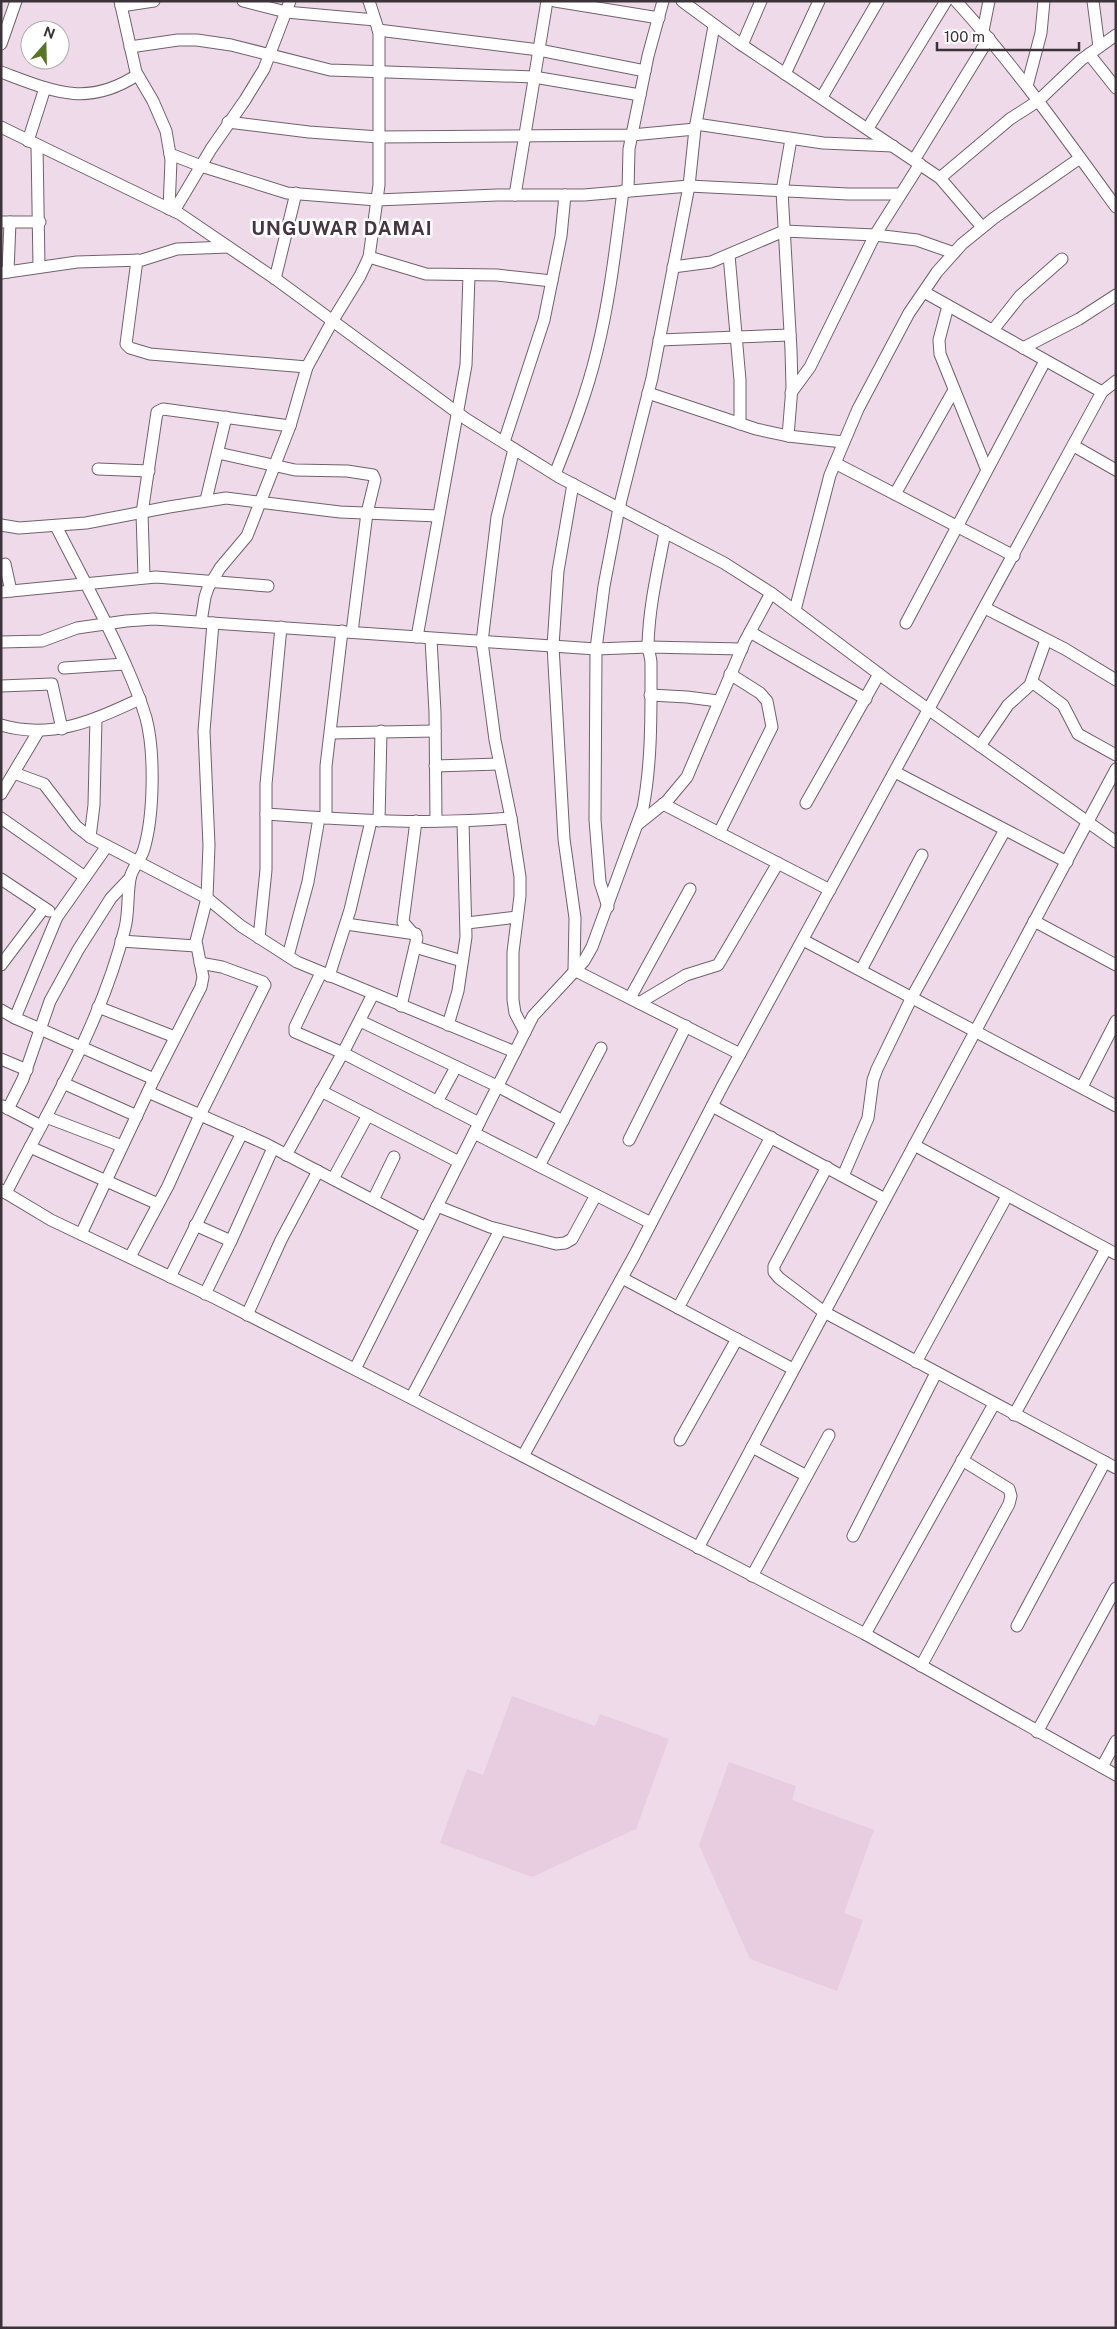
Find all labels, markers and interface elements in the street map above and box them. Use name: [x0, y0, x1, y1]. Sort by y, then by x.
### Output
north arrow: [20, 20, 70, 70]
scale bar: [937, 20, 1080, 52]
text: N: [42, 23, 57, 42]
text: 100 m: [944, 28, 985, 45]
district label: UNGUWAR DAMAI: [251, 217, 433, 239]

